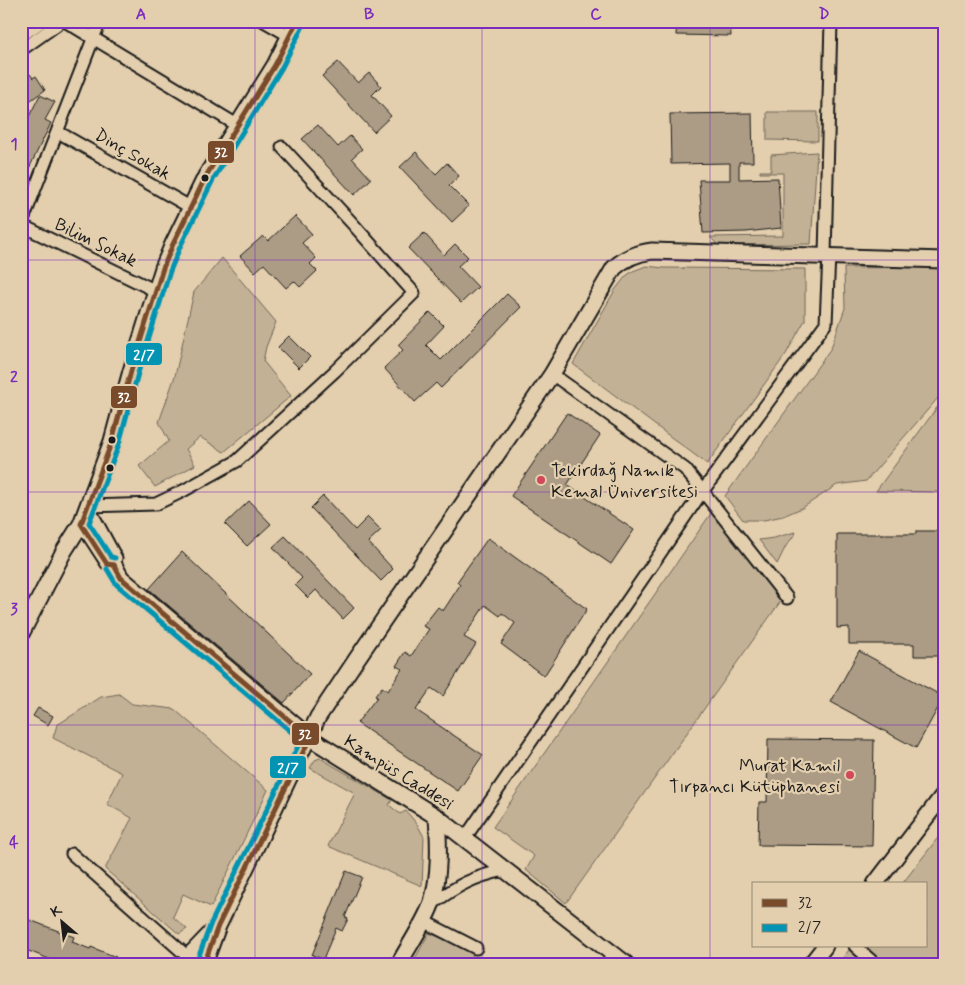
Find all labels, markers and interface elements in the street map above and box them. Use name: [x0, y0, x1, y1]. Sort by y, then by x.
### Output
text: A: [136, 4, 146, 25]
text: B: [364, 4, 374, 25]
text: C: [590, 4, 602, 25]
text: D: [818, 4, 830, 25]
street label: Dinç Sokak: [90, 123, 175, 186]
text: 1: [10, 134, 18, 155]
line badge: 32: [207, 140, 235, 164]
text: 32: [214, 144, 228, 162]
unlabelled marker: [200, 173, 210, 183]
street label: Bilim Sokak: [50, 213, 141, 273]
line badge: 2/7: [125, 342, 163, 366]
text: 2/7: [133, 346, 155, 364]
text: 2: [10, 367, 18, 388]
line badge: 32: [110, 385, 138, 409]
text: 32: [117, 389, 131, 407]
unlabelled marker: [107, 435, 117, 445]
place label: Tekirdağ Namık Kemal Üniversitesi: [551, 459, 698, 504]
unlabelled marker: [105, 463, 115, 473]
marker: Tekirdağ Namık Kemal Üniversitesi: [535, 474, 547, 486]
text: 3: [10, 599, 18, 620]
line badge: 32: [291, 722, 320, 746]
text: 32: [298, 726, 312, 744]
street label: Kampüs Caddesi: [339, 730, 458, 816]
place label: Murat Kamil Tırpancı Kütüphanesi: [669, 754, 840, 799]
line badge: 2/7: [269, 755, 307, 779]
text: 2/7: [277, 759, 299, 777]
marker: Murat Kamil Tırpancı Kütüphanesi: [844, 769, 856, 781]
text: 4: [9, 832, 19, 853]
legend: [752, 882, 928, 948]
text: 32: [798, 894, 813, 914]
north arrow: [38, 898, 88, 948]
text: K: [48, 901, 66, 922]
text: 2/7: [798, 918, 821, 938]

